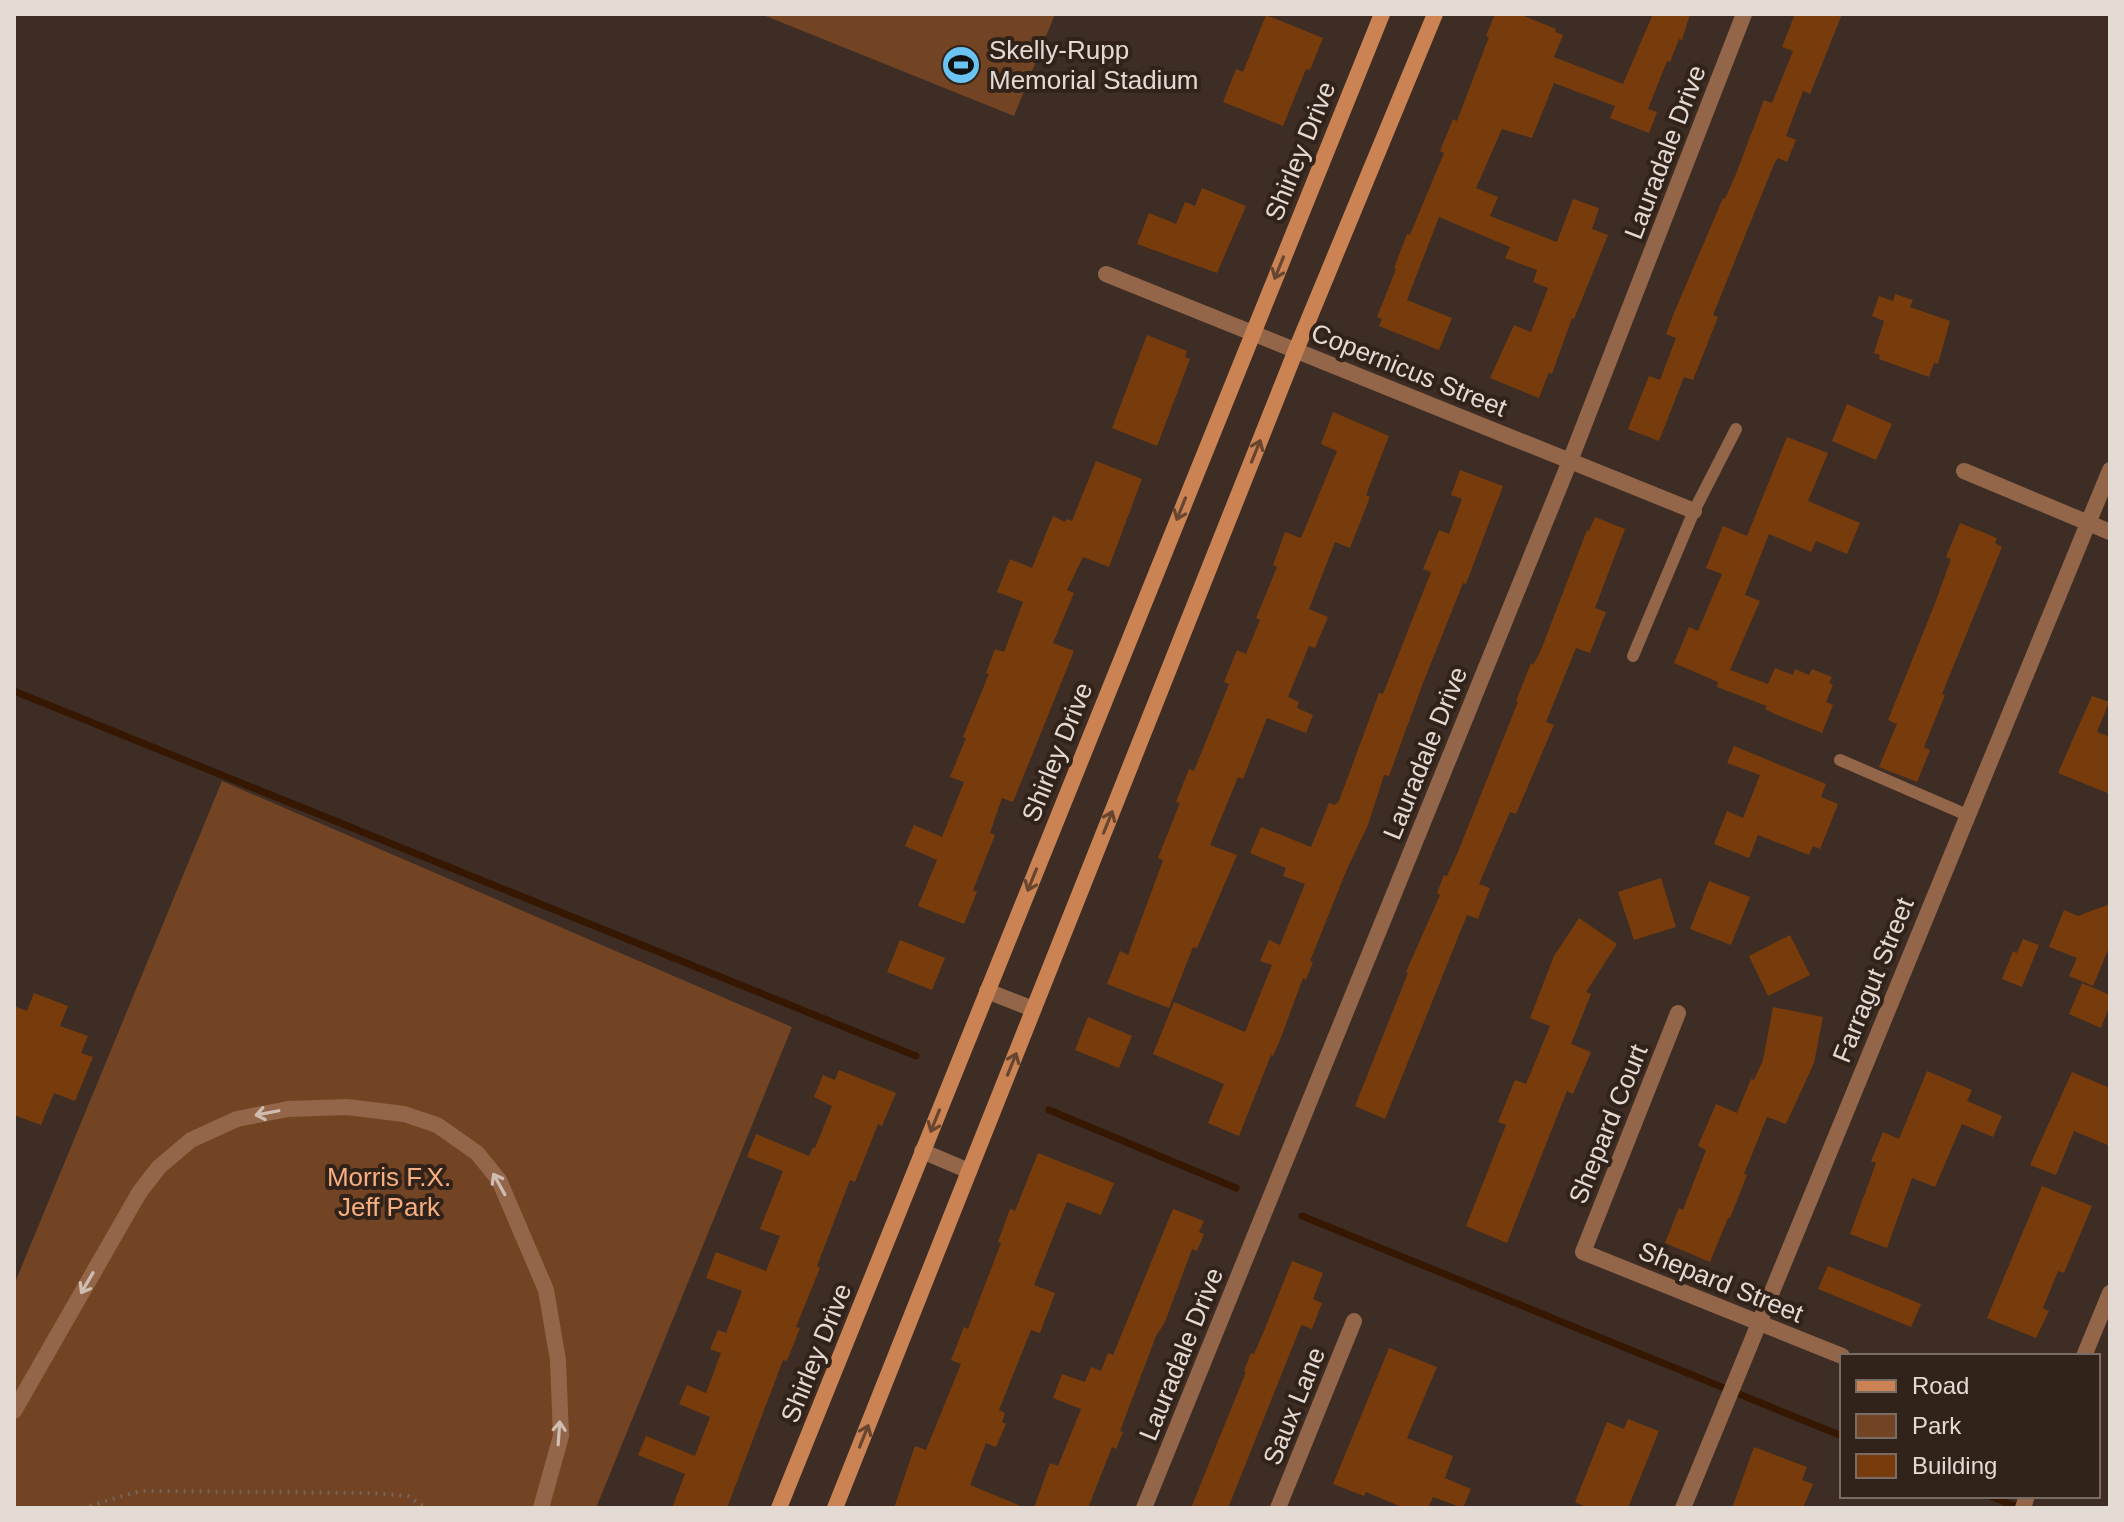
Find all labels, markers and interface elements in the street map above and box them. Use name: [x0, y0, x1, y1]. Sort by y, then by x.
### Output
place label: Skelly-Rupp Memorial Stadium: [989, 35, 1199, 95]
sports icon: Skelly-Rupp Memorial Stadium: [940, 44, 982, 86]
street label: Lauradale Drive: [1618, 61, 1712, 243]
street label: Shirley Drive: [1258, 77, 1342, 225]
one-way arrow: [1270, 255, 1285, 280]
street label: Copernicus Street: [1307, 317, 1512, 423]
one-way arrow: [1250, 439, 1264, 464]
one-way arrow: [1173, 496, 1187, 521]
street label: Lauradale Drive: [1377, 662, 1473, 844]
street label: Shirley Drive: [1015, 678, 1099, 826]
one-way arrow: [1102, 810, 1116, 835]
one-way arrow: [1024, 867, 1038, 892]
street label: Farragut Street: [1826, 893, 1920, 1067]
street label: Shepard Court: [1562, 1039, 1654, 1208]
one-way arrow: [1006, 1052, 1020, 1077]
one-way arrow: [255, 1106, 280, 1121]
one-way arrow: [926, 1108, 941, 1133]
park label: Morris F.X. Jeff Park: [327, 1162, 451, 1222]
one-way arrow: [491, 1173, 507, 1196]
street label: Shepard Street: [1634, 1235, 1808, 1329]
street label: Lauradale Drive: [1133, 1263, 1229, 1445]
one-way arrow: [79, 1271, 95, 1294]
street label: Shirley Drive: [774, 1279, 858, 1427]
street label: Saux Lane: [1257, 1343, 1331, 1469]
legend: [1840, 1354, 2100, 1498]
text: Road: [1912, 1372, 1969, 1399]
text: Park: [1912, 1412, 1962, 1439]
one-way arrow: [552, 1420, 567, 1446]
one-way arrow: [858, 1424, 872, 1449]
text: Building: [1912, 1452, 1997, 1479]

